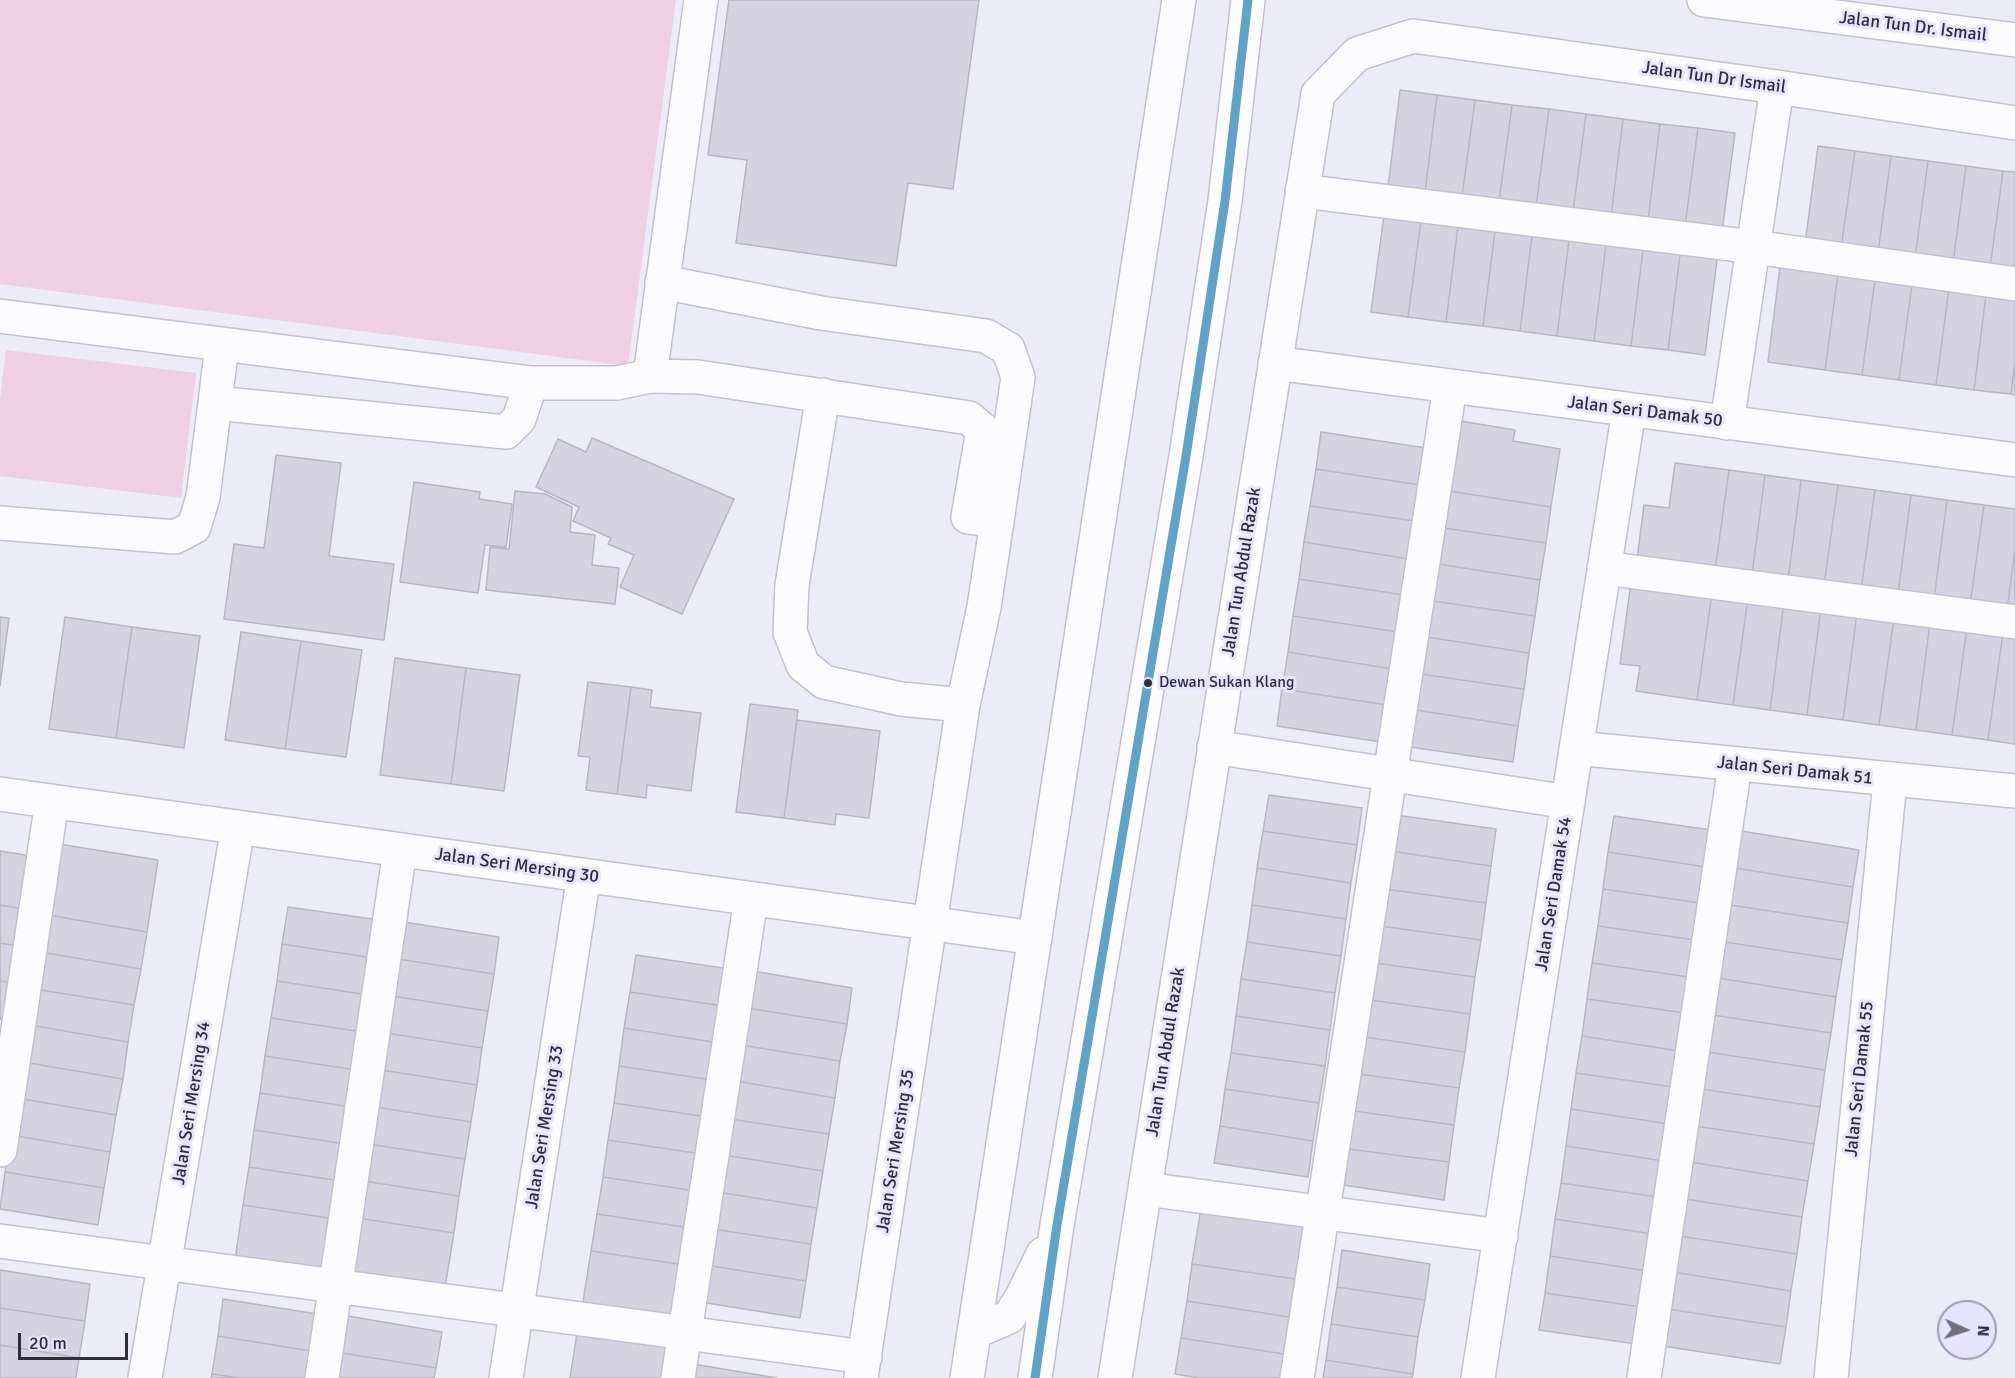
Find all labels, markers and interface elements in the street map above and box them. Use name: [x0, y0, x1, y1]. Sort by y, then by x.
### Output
street label: Jalan Tun Dr. Ismail: [1838, 7, 1988, 47]
street label: Jalan Tun Dr Ismail: [1641, 57, 1787, 99]
street label: Jalan Seri Damak 50: [1566, 392, 1724, 432]
street label: Jalan Tun Abdul Razak: [1218, 486, 1266, 658]
place label: Dewan Sukan Klang: [1159, 673, 1295, 693]
marker: Dewan Sukan Klang: [1142, 677, 1154, 689]
street label: Jalan Seri Damak 51: [1716, 752, 1874, 790]
street label: Jalan Seri Damak 54: [1531, 815, 1577, 973]
street label: Jalan Seri Mersing 30: [434, 844, 600, 888]
street label: Jalan Tun Abdul Razak: [1142, 966, 1190, 1138]
street label: Jalan Seri Damak 55: [1841, 1000, 1879, 1158]
street label: Jalan Seri Mersing 34: [168, 1020, 216, 1186]
street label: Jalan Seri Mersing 33: [521, 1044, 569, 1210]
street label: Jalan Seri Mersing 35: [872, 1068, 920, 1234]
north arrow: [1937, 1300, 1997, 1360]
scale bar: [21, 1321, 130, 1359]
text: N: [1973, 1325, 1993, 1337]
text: 20 m: [29, 1332, 67, 1354]

